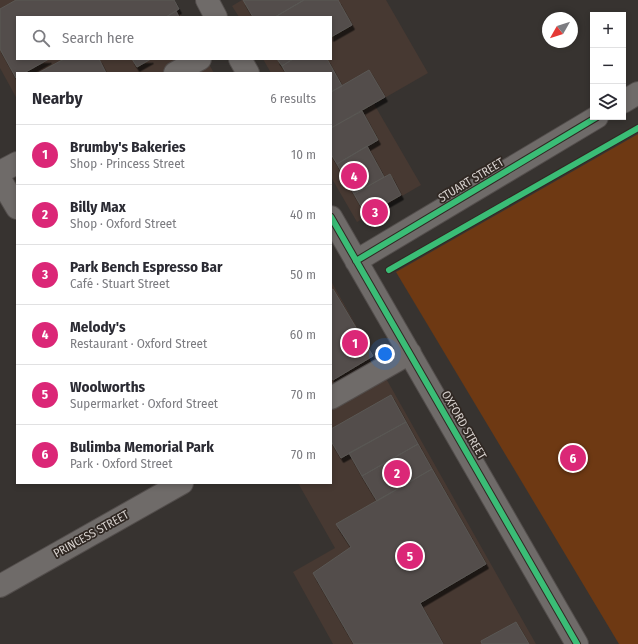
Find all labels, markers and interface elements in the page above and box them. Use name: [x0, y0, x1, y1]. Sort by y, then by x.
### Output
north arrow: [542, 12, 578, 48]
map controls: [590, 12, 626, 120]
button: +: [590, 12, 626, 48]
search box: [16, 16, 332, 60]
icon: search: [30, 27, 52, 49]
text: Search here: [62, 29, 134, 47]
button: −: [590, 48, 626, 84]
button: layers: [590, 84, 626, 120]
text: Nearby: [32, 88, 83, 109]
text: 6 results: [270, 91, 316, 106]
text: Brumby's Bakeries: [70, 138, 186, 156]
text: 1: [42, 147, 48, 162]
text: 10 m: [291, 147, 316, 162]
street label: STUART STREET: [436, 155, 507, 205]
text: Shop · Princess Street: [70, 156, 185, 171]
pin: 4: [341, 161, 367, 191]
pin: 3: [362, 197, 388, 227]
text: Billy Max: [70, 198, 126, 216]
text: 2: [42, 207, 48, 222]
text: 40 m: [290, 207, 316, 222]
text: Shop · Oxford Street: [70, 216, 177, 231]
text: Park Bench Espresso Bar: [70, 258, 222, 276]
text: 3: [42, 267, 48, 282]
text: 50 m: [290, 267, 316, 282]
text: Café · Stuart Street: [70, 276, 170, 291]
text: Melody's: [70, 318, 126, 336]
text: 4: [42, 327, 48, 342]
text: 60 m: [290, 327, 316, 342]
pin: 1: [342, 328, 368, 358]
text: Restaurant · Oxford Street: [70, 336, 207, 351]
your location: [375, 344, 395, 364]
text: Woolworths: [70, 378, 145, 396]
text: 5: [42, 387, 48, 402]
text: 70 m: [291, 387, 316, 402]
street label: OXFORD STREET: [439, 388, 489, 462]
text: Supermarket · Oxford Street: [70, 396, 218, 411]
text: Bulimba Memorial Park: [70, 438, 214, 456]
pin: 6: [560, 443, 586, 473]
text: 6: [42, 447, 48, 462]
text: 70 m: [291, 447, 316, 462]
text: Park · Oxford Street: [70, 456, 173, 471]
pin: 2: [384, 458, 410, 488]
street label: PRINCESS STREET: [51, 507, 132, 560]
pin: 5: [397, 541, 423, 571]

